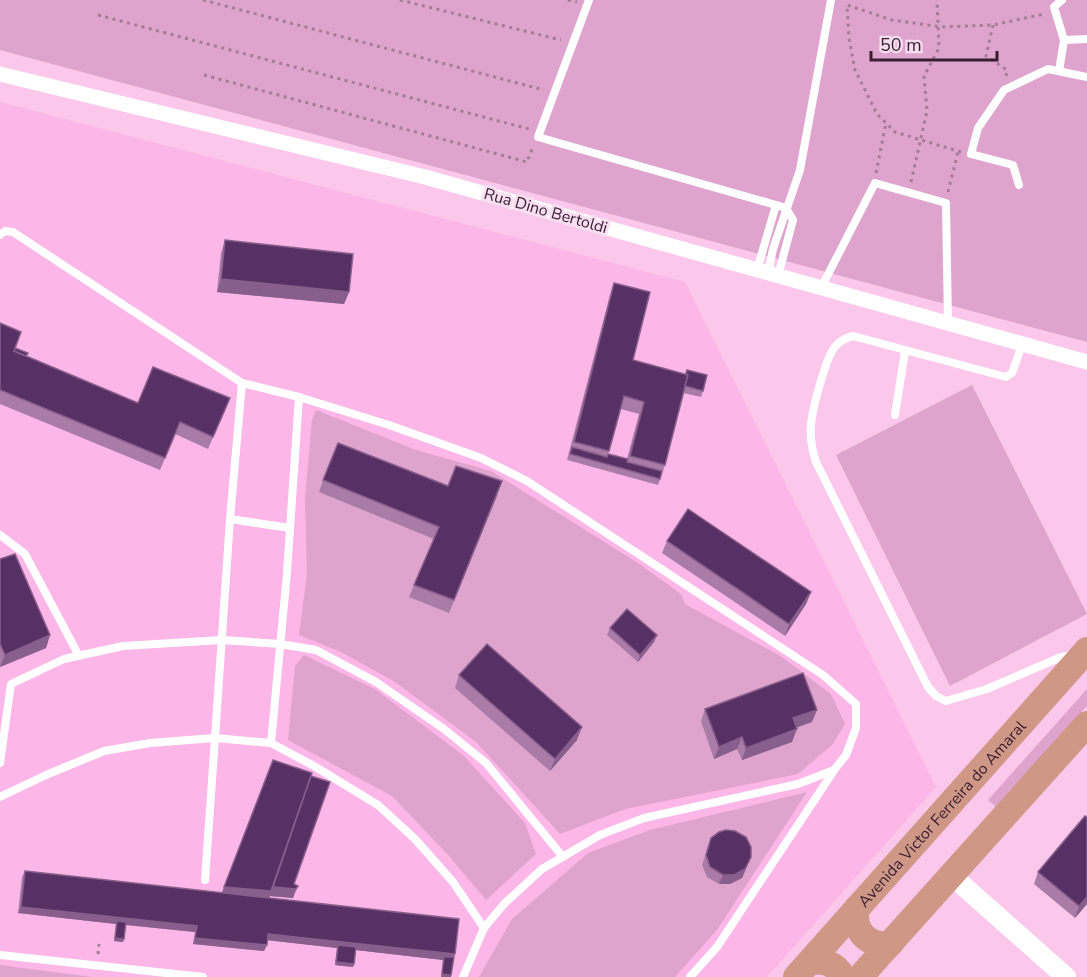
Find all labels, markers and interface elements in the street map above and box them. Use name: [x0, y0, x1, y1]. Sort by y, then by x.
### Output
scale bar: [871, 24, 997, 62]
text: 50 m: [880, 33, 922, 57]
street label: Rua Dino Bertoldi: [481, 183, 610, 239]
street label: Avenida Victor Ferreira do Amaral: [853, 716, 1032, 912]

